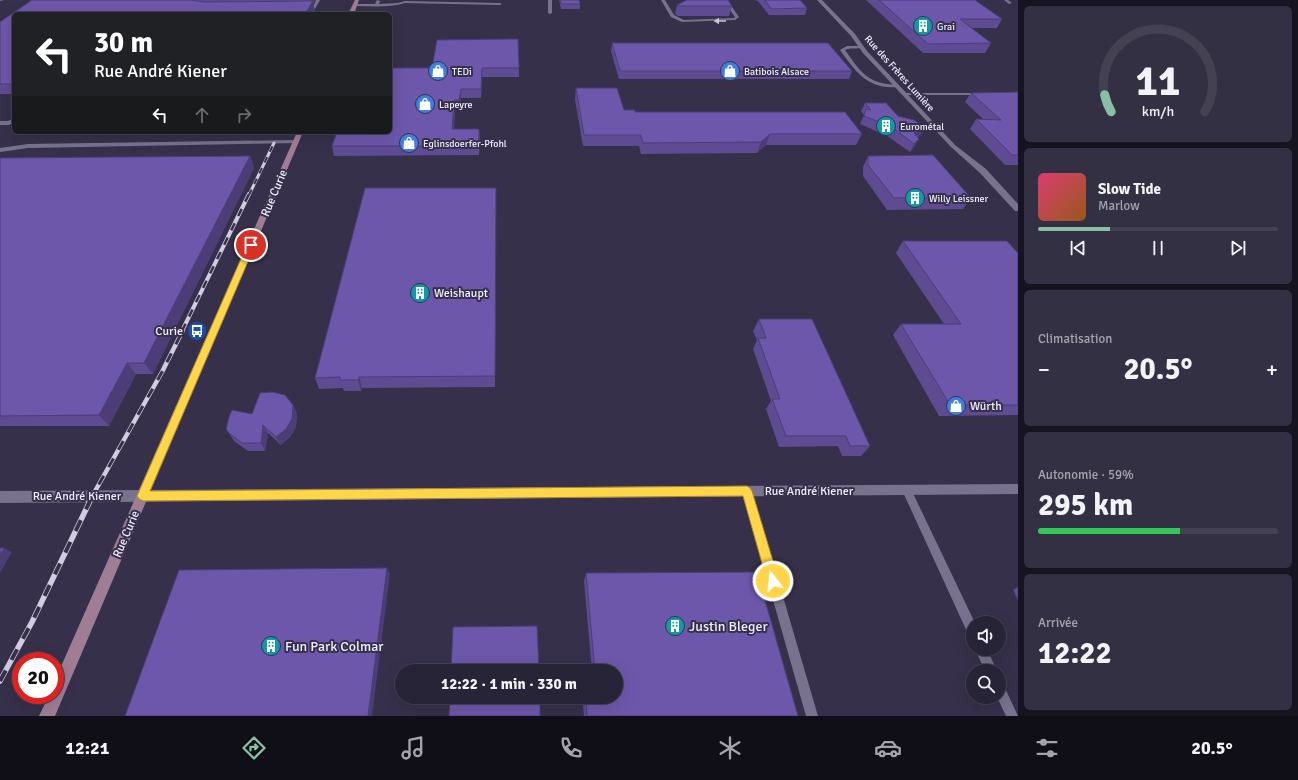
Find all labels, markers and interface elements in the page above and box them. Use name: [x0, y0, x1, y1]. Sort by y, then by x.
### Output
building icon: Grai: [912, 15, 934, 37]
one-way arrow: [713, 18, 726, 24]
place label: Grai: [937, 21, 955, 33]
text: 30 m: [94, 26, 153, 60]
icon: left: [28, 28, 80, 80]
street label: Rue des Frères Lumière: [862, 33, 937, 114]
text: 11: [1136, 56, 1180, 107]
text: Rue André Kiener: [94, 60, 227, 82]
shop icon: TEDi: [427, 60, 449, 82]
shop icon: Batibois Alsace: [719, 60, 741, 82]
place label: TEDi: [452, 66, 472, 78]
place label: Batibois Alsace: [744, 66, 809, 78]
shop icon: Lapeyre: [414, 93, 436, 115]
place label: Lapeyre: [439, 99, 473, 111]
text: km/h: [1142, 103, 1174, 120]
icon: left: [149, 104, 171, 126]
icon: ahead: [191, 104, 213, 126]
icon: right: [233, 104, 255, 126]
building icon: Eurométal: [875, 115, 897, 137]
place label: Eurométal: [900, 121, 944, 133]
shop icon: Eglinsdoerfer-Pfohl: [398, 132, 420, 154]
place label: Eglinsdoerfer-Pfohl: [423, 138, 507, 150]
street label: Rue Curie: [258, 167, 291, 219]
text: Slow Tide: [1098, 180, 1161, 198]
building icon: Willy Leissner: [904, 187, 926, 209]
place label: Willy Leissner: [929, 193, 989, 205]
text: Marlow: [1098, 198, 1140, 214]
pin: [234, 228, 268, 262]
icon: arrive: [240, 234, 262, 256]
icon: previous: [1067, 237, 1089, 259]
icon: pause: [1147, 237, 1169, 259]
icon: next: [1227, 237, 1249, 259]
building icon: Weishaupt: [409, 282, 431, 304]
place label: Weishaupt: [434, 286, 488, 301]
bus stop icon: Curie: [186, 320, 208, 342]
place label: Curie: [155, 324, 183, 339]
text: Climatisation: [1038, 331, 1112, 347]
text: 20.5°: [1123, 351, 1193, 388]
text: −: [1038, 356, 1050, 383]
text: +: [1266, 356, 1278, 383]
shop icon: Würth: [945, 395, 967, 417]
place label: Würth: [970, 399, 1002, 414]
text: Autonomie · 59%: [1038, 467, 1134, 483]
street label: Rue André Kiener: [765, 484, 854, 499]
text: 295 km: [1038, 487, 1133, 524]
street label: Rue André Kiener: [33, 489, 122, 504]
street label: Rue Curie: [110, 508, 143, 560]
position arrow: [752, 560, 794, 602]
building icon: Justin Bleger: [664, 615, 686, 637]
text: Arrivée: [1038, 615, 1078, 631]
map controls: [966, 616, 1006, 704]
button: sound: [966, 616, 1006, 656]
place label: Justin Bleger: [689, 618, 768, 635]
building icon: Fun Park Colmar: [260, 635, 282, 657]
text: 12:22: [1038, 635, 1112, 672]
place label: Fun Park Colmar: [285, 638, 384, 655]
speed limit sign: 20: [12, 652, 64, 704]
button: search: [966, 664, 1006, 704]
text: 12:22 · 1 min · 330 m: [441, 675, 577, 693]
icon: directions: [240, 734, 268, 762]
icon: music: [399, 734, 427, 762]
icon: phone: [557, 734, 585, 762]
icon: climate: [716, 734, 744, 762]
icon: car: [874, 734, 902, 762]
icon: filters: [1033, 734, 1061, 762]
text: 12:21: [65, 737, 109, 759]
text: 20.5°: [1191, 737, 1233, 759]

